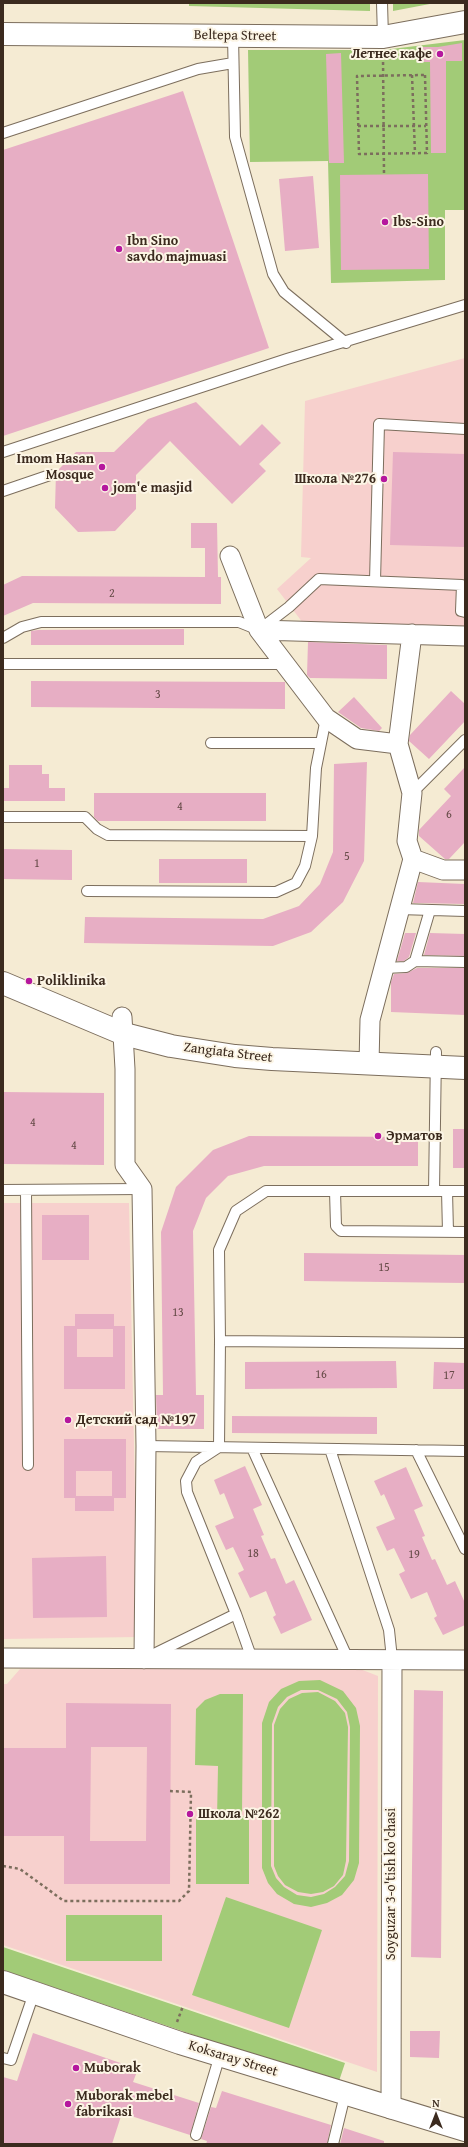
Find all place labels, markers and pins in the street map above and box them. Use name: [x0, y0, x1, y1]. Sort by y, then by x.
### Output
place label: Летнее кафе: [351, 46, 432, 62]
marker: Летнее кафе: [435, 49, 445, 59]
place label: Ibs-Sino: [393, 214, 444, 230]
marker: Ibs-Sino: [380, 217, 390, 227]
place label: Ibn Sino savdo majmuasi: [127, 233, 227, 266]
marker: Ibn Sino savdo majmuasi: [114, 244, 124, 254]
place label: Imom Hasan Mosque: [16, 451, 94, 484]
marker: Imom Hasan Mosque: [97, 462, 107, 472]
place label: Школа №276: [294, 471, 376, 487]
marker: Школа №276: [379, 474, 389, 484]
place label: jom'e masjid: [113, 480, 192, 496]
marker: jom'e masjid: [100, 483, 110, 493]
place label: Poliklinika: [37, 973, 106, 989]
marker: Poliklinika: [24, 976, 34, 986]
place label: Эрматов: [386, 1128, 443, 1144]
marker: Эрматов: [373, 1131, 383, 1141]
place label: Детский сад №197: [76, 1412, 196, 1428]
marker: Детский сад №197: [63, 1415, 73, 1425]
place label: Школа №262: [198, 1806, 280, 1822]
marker: Школа №262: [185, 1809, 195, 1819]
place label: Muborak: [84, 2060, 141, 2076]
marker: Muborak: [71, 2063, 81, 2073]
place label: Muborak mebel fabrikasi: [76, 2088, 173, 2120]
marker: Muborak mebel fabrikasi: [63, 2099, 73, 2109]

